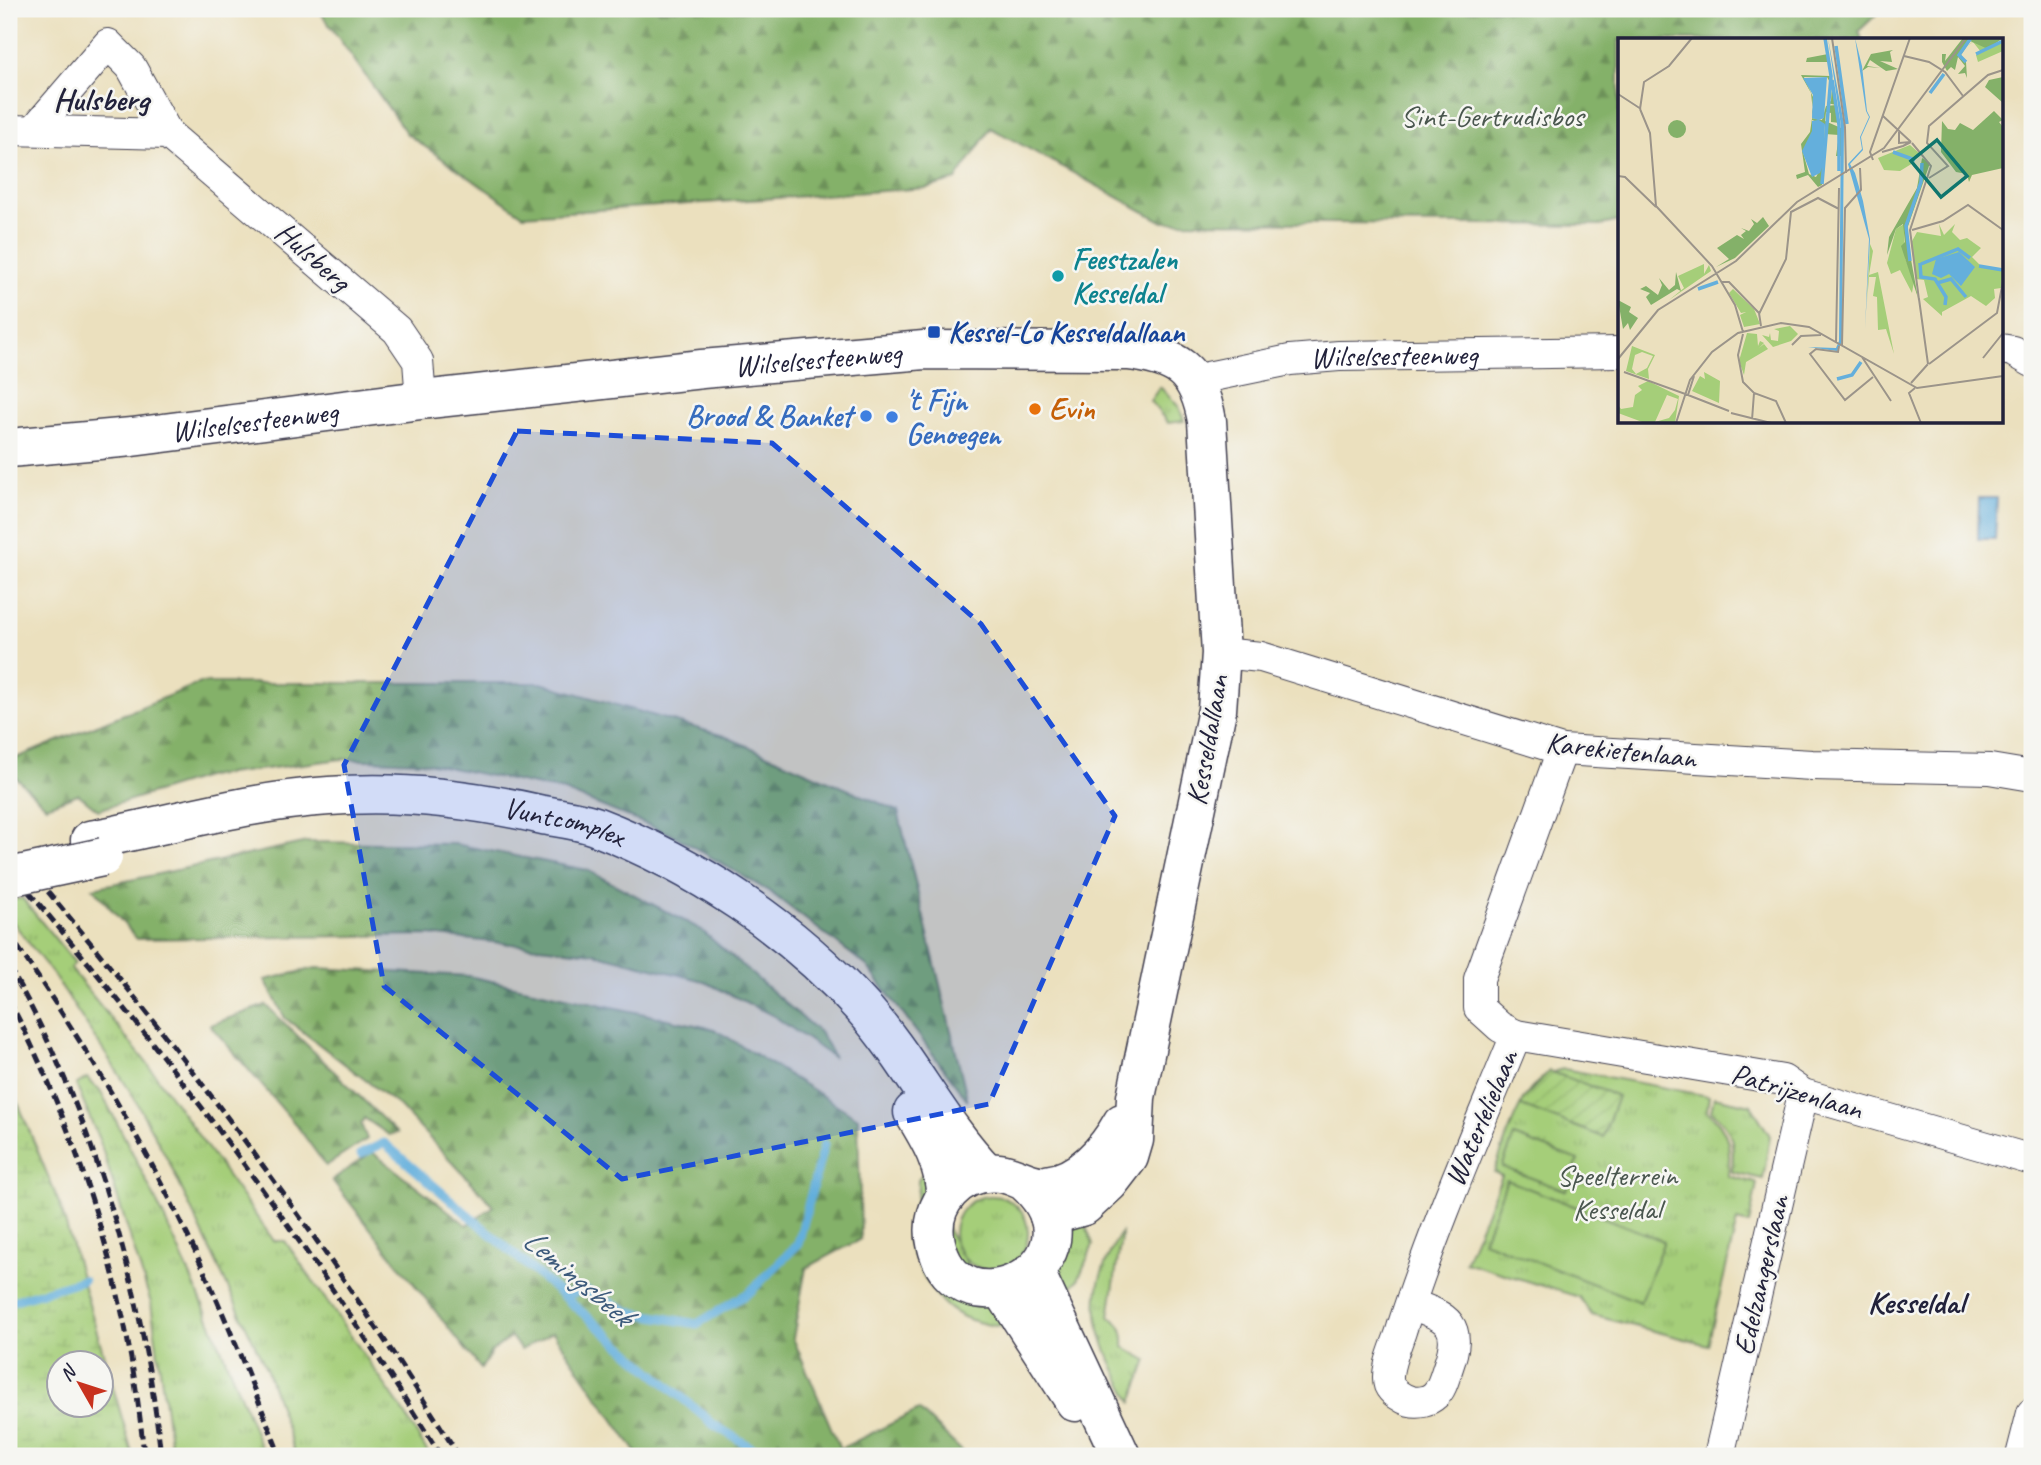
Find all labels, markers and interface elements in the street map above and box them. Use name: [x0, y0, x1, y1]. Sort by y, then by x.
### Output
inset map: [1618, 38, 2002, 424]
district label: Hulsberg: [53, 79, 152, 120]
park label: Sint-Gertrudisbos: [1401, 97, 1586, 135]
street label: Hulsberg: [267, 213, 360, 301]
place label: Feestzalen Kesseldal: [1072, 240, 1178, 312]
marker: Feestzalen Kesseldal: [1050, 268, 1066, 284]
place label: Kessel-Lo Kesseldallaan: [948, 313, 1186, 351]
marker: Kessel-Lo Kesseldallaan: [926, 324, 942, 340]
street label: Wilselsesteenweg: [733, 333, 905, 385]
street label: Wilselsesteenweg: [1309, 335, 1480, 377]
place label: 't Fijn Genoegen: [906, 381, 1002, 453]
place label: Evin: [1049, 390, 1096, 428]
street label: Wilselsesteenweg: [169, 392, 342, 451]
place label: Brood & Banket: [686, 397, 857, 435]
marker: Evin: [1027, 401, 1043, 417]
marker: Brood & Banket: [858, 408, 874, 424]
marker: 't Fijn Genoegen: [884, 409, 900, 425]
street label: Kesseldallaan: [1177, 670, 1237, 808]
street label: Karekietenlaan: [1544, 723, 1699, 777]
street label: Vuntcomplex: [501, 788, 633, 856]
street label: Waterlelielaan: [1435, 1043, 1527, 1192]
street label: Patrijzenlaan: [1727, 1054, 1868, 1128]
park label: Speelterrein Kesseldal: [1557, 1156, 1679, 1228]
street label: Edelzangerslaan: [1724, 1190, 1798, 1358]
water label: Lemingsbeek: [515, 1219, 646, 1339]
district label: Kesseldal: [1868, 1282, 1971, 1323]
north arrow: [46, 1350, 116, 1420]
text: N: [55, 1359, 83, 1386]

